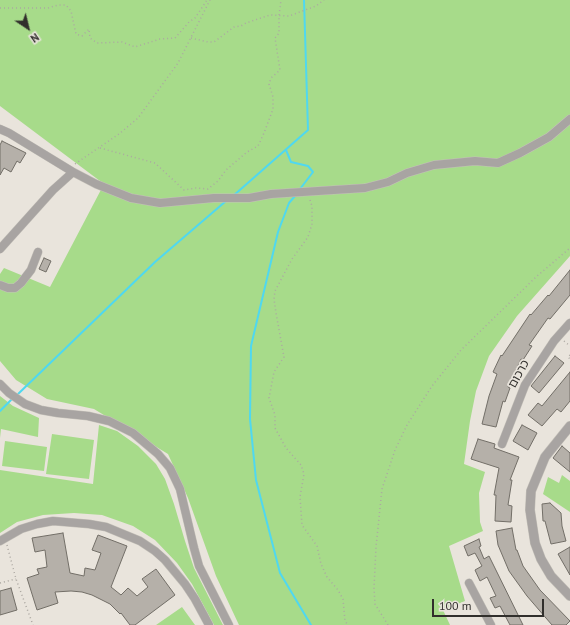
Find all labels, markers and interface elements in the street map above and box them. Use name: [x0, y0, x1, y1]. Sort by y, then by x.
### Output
north arrow: [8, 8, 48, 48]
text: N: [28, 30, 42, 46]
street label: כרכום: [505, 357, 533, 391]
scale bar: [434, 591, 546, 617]
text: 100 m: [439, 598, 472, 613]

